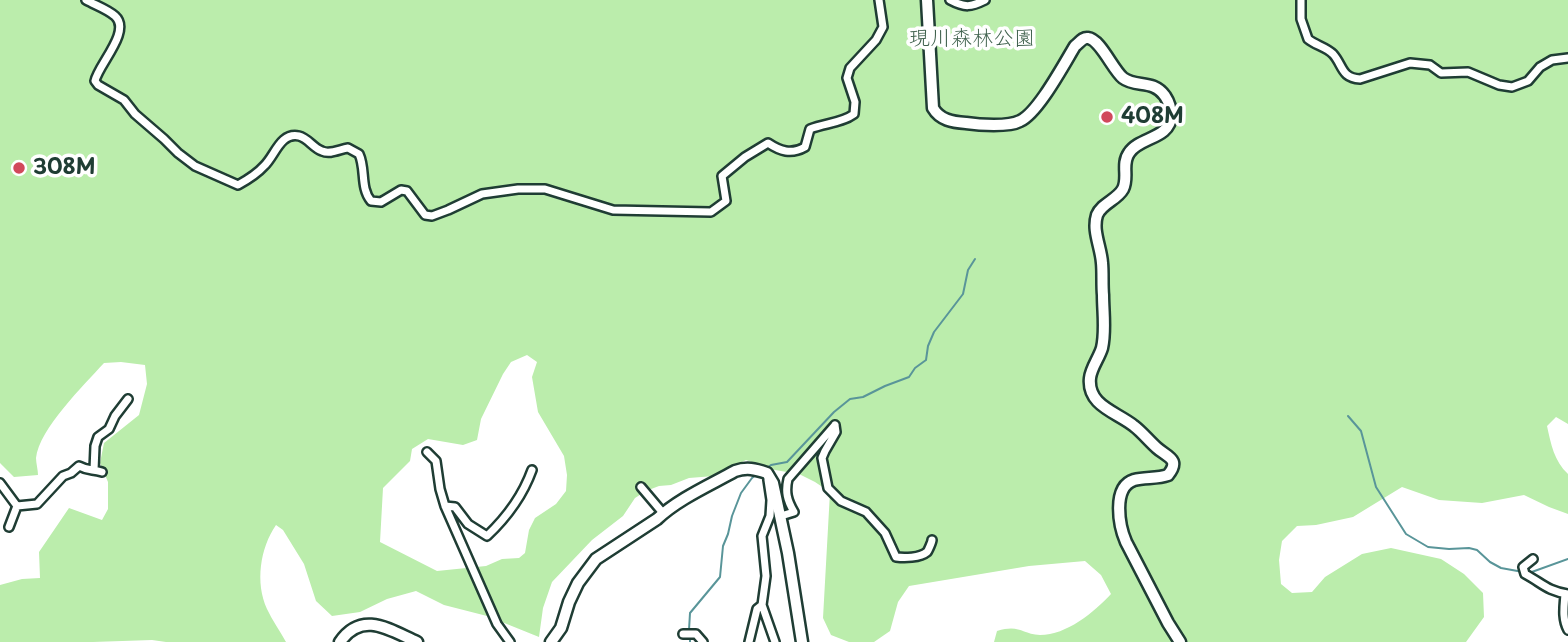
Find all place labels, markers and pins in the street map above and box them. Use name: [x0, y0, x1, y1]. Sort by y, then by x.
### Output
place label: 408M: [1121, 104, 1184, 130]
marker: 408M: [1099, 109, 1115, 125]
place label: 308M: [33, 155, 95, 181]
marker: 308M: [11, 160, 27, 176]

